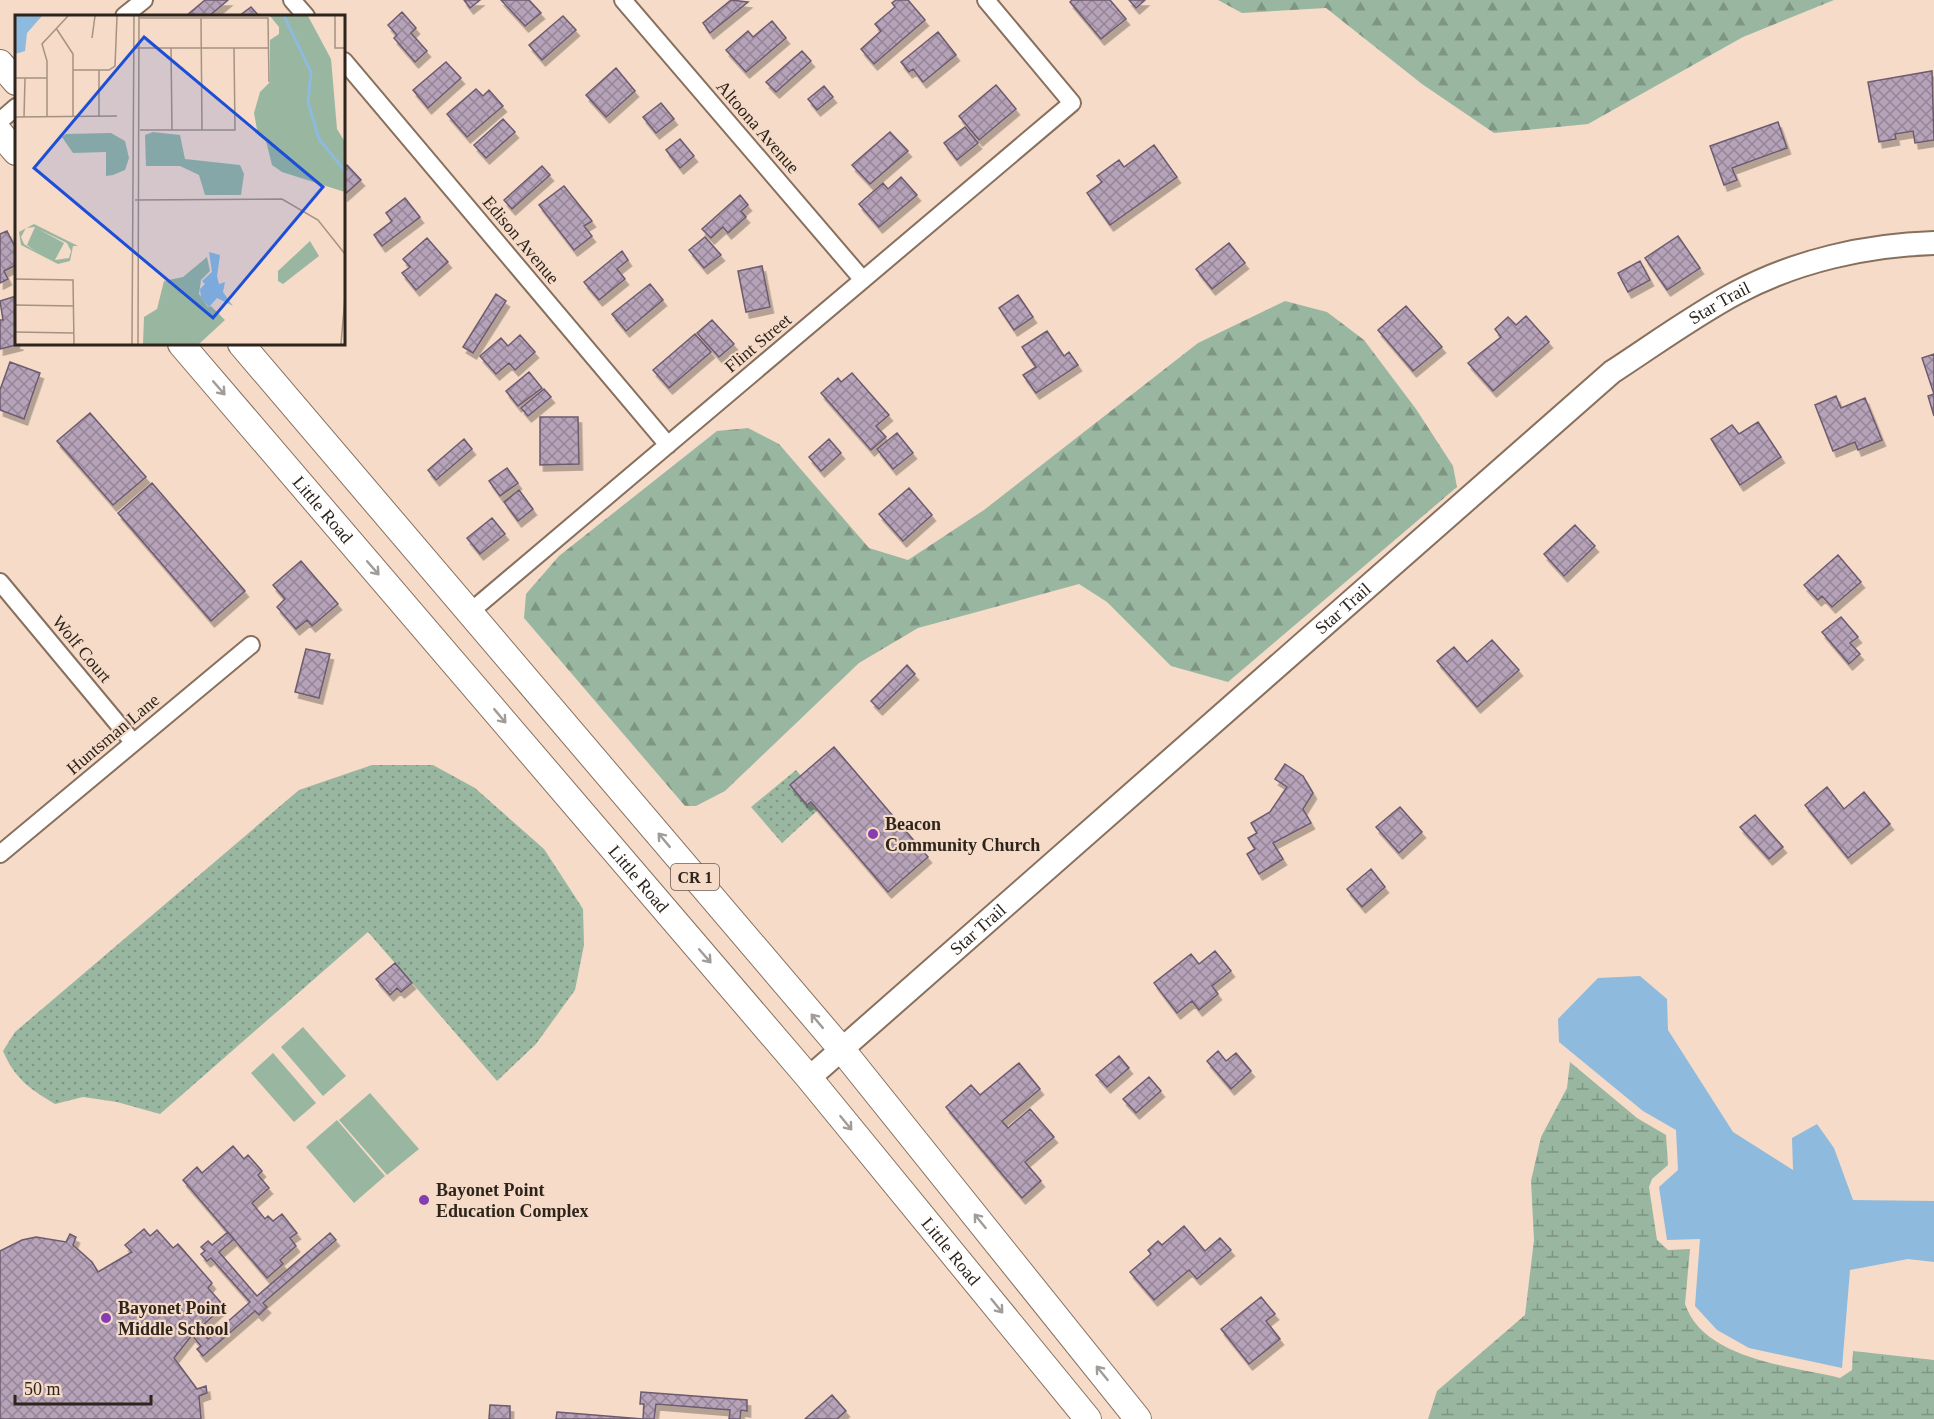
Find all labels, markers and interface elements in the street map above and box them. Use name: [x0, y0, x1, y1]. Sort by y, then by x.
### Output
inset map: [15, 15, 345, 345]
street label: Altoona Avenue: [712, 77, 804, 177]
street label: Edison Avenue: [479, 192, 563, 288]
street label: Star Trail: [1685, 277, 1753, 328]
street label: Flint Street: [721, 309, 795, 377]
one-way arrow: [212, 380, 226, 395]
street label: Little Road: [289, 472, 357, 547]
one-way arrow: [366, 560, 380, 575]
street label: Star Trail: [1311, 579, 1375, 638]
street label: Wolf Court: [48, 612, 116, 686]
street label: Huntsman Lane: [63, 690, 163, 778]
one-way arrow: [493, 708, 507, 723]
place label: Beacon Community Church: [885, 814, 1040, 855]
marker: Beacon Community Church: [866, 827, 880, 841]
one-way arrow: [657, 833, 671, 848]
street label: Little Road: [605, 841, 673, 916]
road number: CR 1: [671, 864, 719, 890]
street label: Star Trail: [946, 900, 1010, 959]
one-way arrow: [698, 948, 712, 963]
one-way arrow: [810, 1014, 824, 1029]
one-way arrow: [839, 1115, 853, 1130]
place label: Bayonet Point Education Complex: [436, 1180, 589, 1221]
marker: Bayonet Point Education Complex: [417, 1193, 431, 1207]
street label: Little Road: [917, 1213, 984, 1289]
one-way arrow: [973, 1213, 986, 1229]
place label: Bayonet Point Middle School: [118, 1298, 229, 1339]
one-way arrow: [990, 1298, 1003, 1314]
marker: Bayonet Point Middle School: [99, 1311, 113, 1325]
one-way arrow: [1095, 1366, 1108, 1382]
scale bar: [15, 1368, 152, 1406]
text: 50 m: [24, 1379, 61, 1399]

